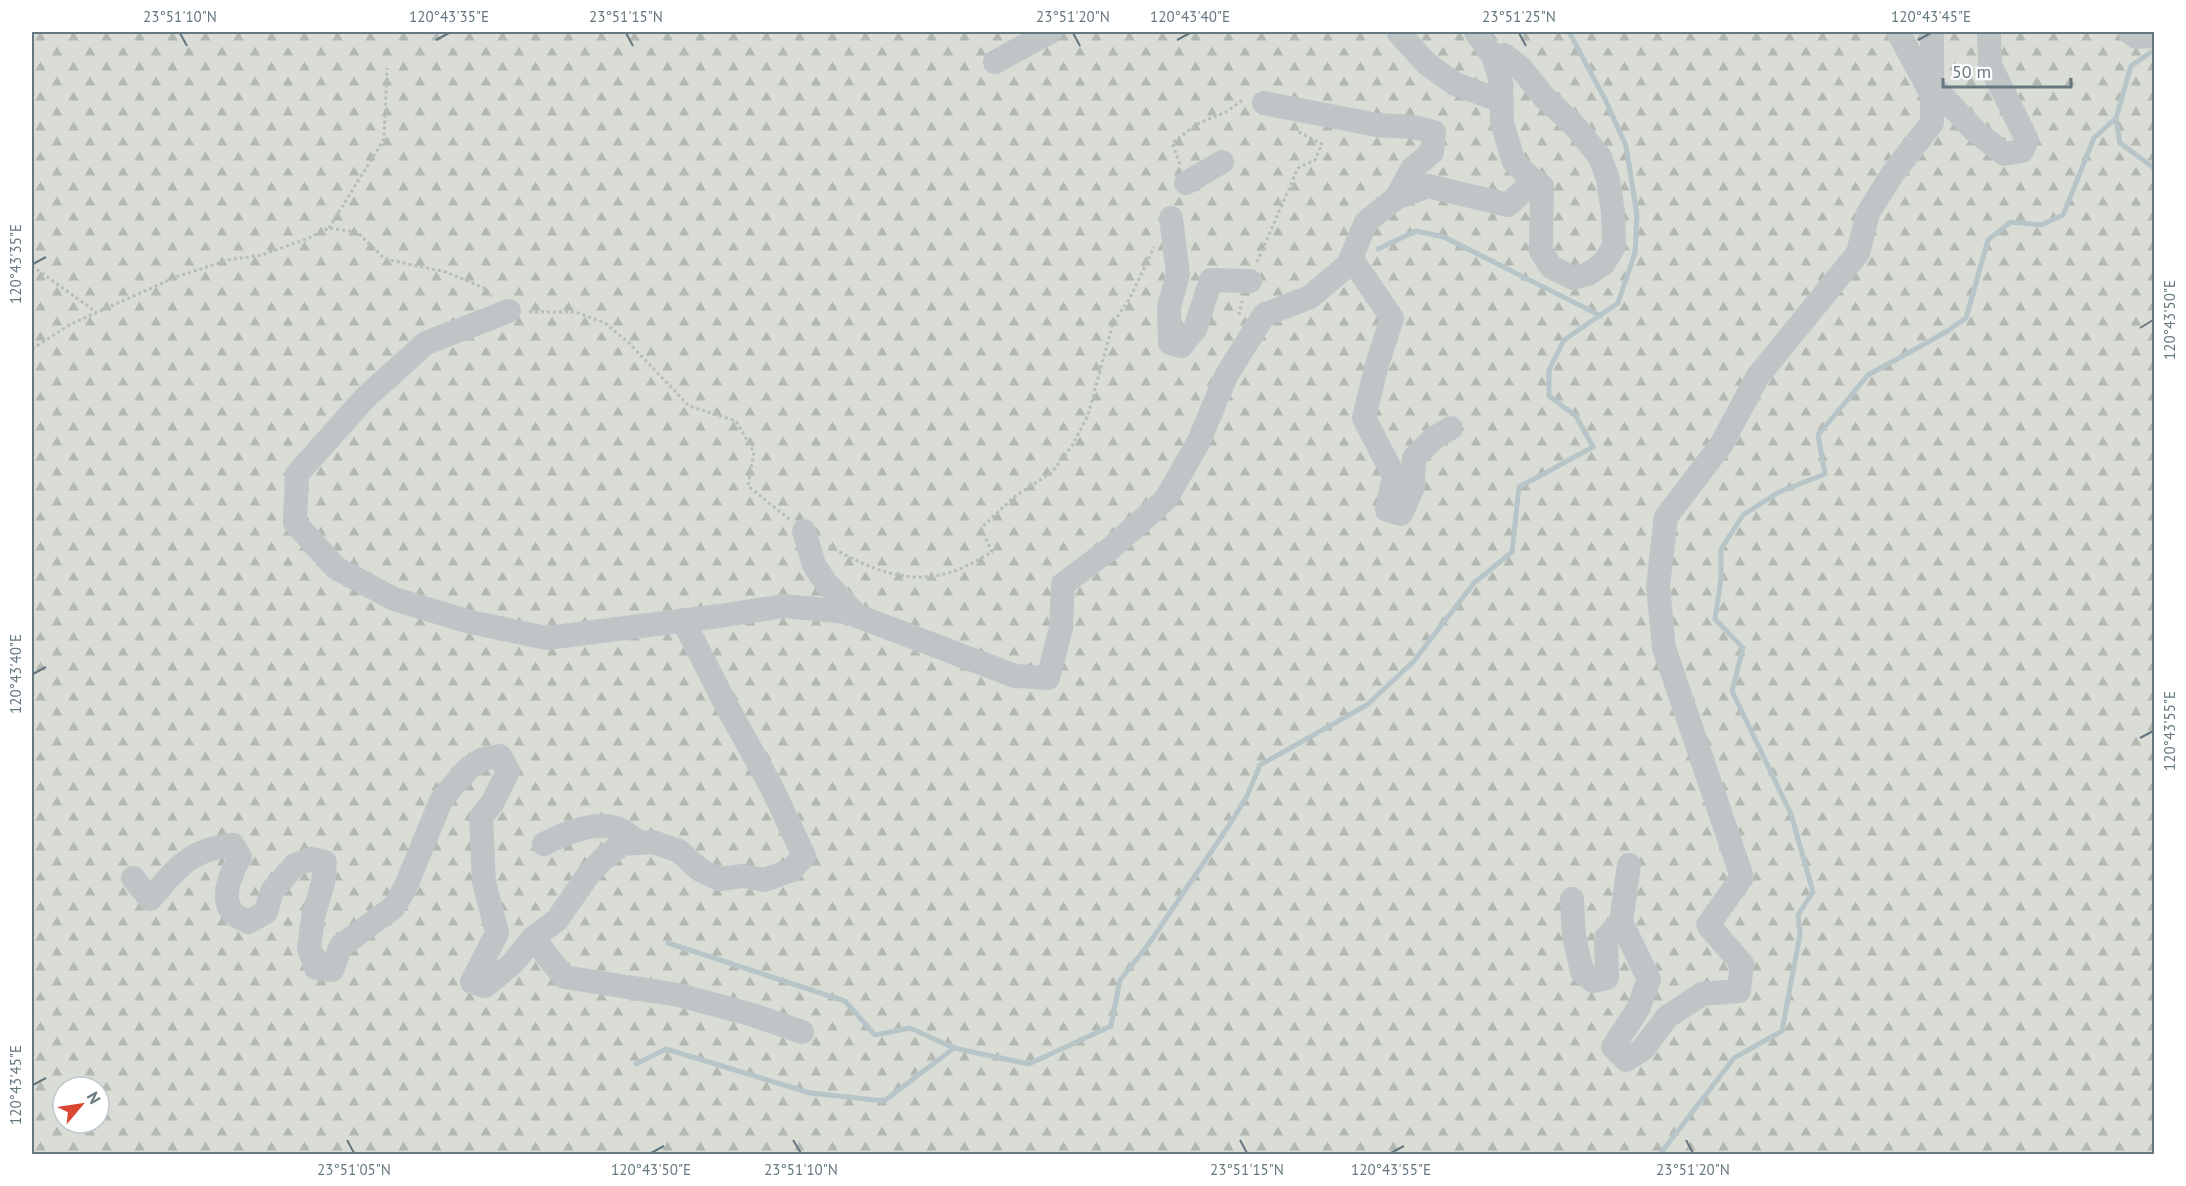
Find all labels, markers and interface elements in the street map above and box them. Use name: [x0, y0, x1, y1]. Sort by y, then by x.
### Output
text: 23°51'10"N: [143, 7, 217, 26]
text: 120°43'35"E: [409, 7, 489, 26]
text: 23°51'15"N: [589, 7, 663, 26]
text: 23°51'20"N: [1036, 7, 1110, 26]
text: 120°43'40"E: [1150, 7, 1230, 26]
text: 23°51'25"N: [1482, 7, 1556, 26]
text: 120°43'45"E: [1891, 7, 1971, 26]
scale bar: [1943, 51, 2070, 89]
text: 50 m: [1952, 60, 1991, 83]
text: 120°43'35"E: [6, 224, 25, 304]
text: 120°43'50"E: [2160, 280, 2179, 360]
text: 120°43'40"E: [6, 634, 25, 714]
text: 120°43'55"E: [2160, 691, 2179, 771]
text: 120°43'45"E: [6, 1045, 25, 1125]
north arrow: [51, 1075, 111, 1135]
text: N: [83, 1088, 105, 1107]
text: 23°51'05"N: [317, 1160, 391, 1179]
text: 120°43'50"E: [611, 1160, 691, 1179]
text: 23°51'10"N: [764, 1160, 838, 1179]
text: 23°51'15"N: [1210, 1160, 1284, 1179]
text: 120°43'55"E: [1351, 1160, 1431, 1179]
text: 23°51'20"N: [1656, 1160, 1730, 1179]

